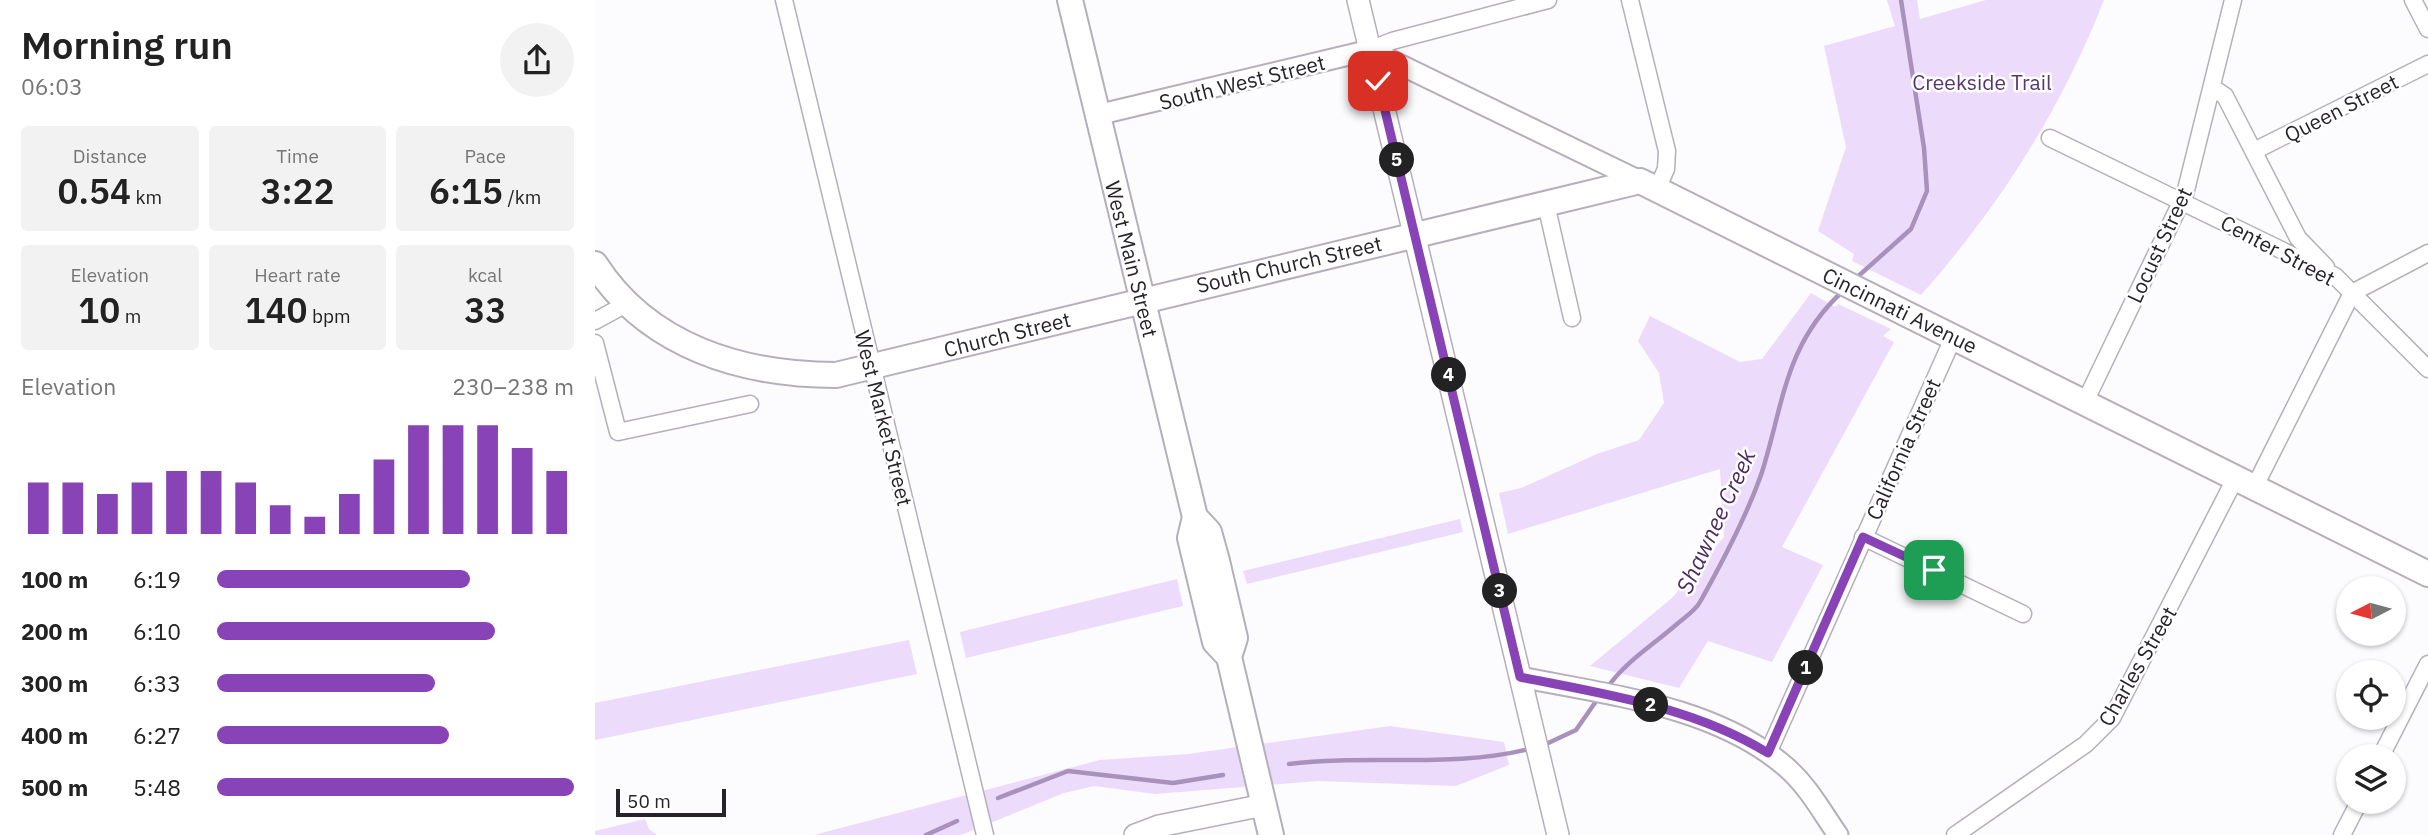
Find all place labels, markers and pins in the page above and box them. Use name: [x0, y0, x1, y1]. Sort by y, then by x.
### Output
pin: [1348, 51, 1408, 111]
pin: 5: [1379, 142, 1415, 178]
pin: 4: [1431, 358, 1467, 392]
pin: [1904, 540, 1964, 600]
pin: 3: [1483, 574, 1517, 608]
pin: 1: [1789, 650, 1823, 686]
pin: 2: [1633, 688, 1669, 722]

